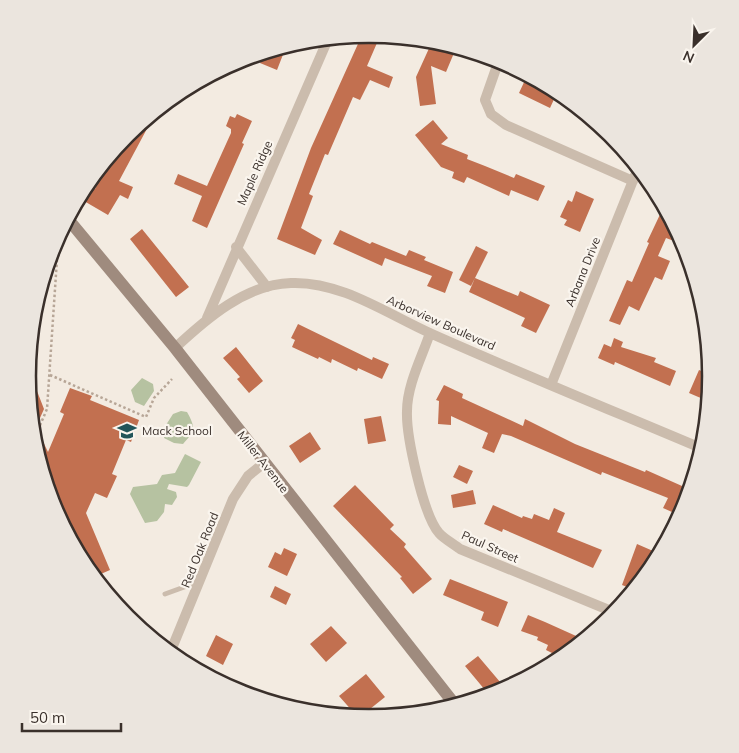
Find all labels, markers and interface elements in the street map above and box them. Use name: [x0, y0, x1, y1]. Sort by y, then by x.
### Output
north arrow: [669, 20, 719, 70]
text: N: [680, 47, 697, 67]
street label: Maple Ridge: [234, 138, 275, 208]
street label: Arbana Drive: [562, 235, 603, 309]
street label: Arborview Boulevard: [385, 292, 498, 353]
school or university icon: Mack School: [116, 420, 138, 442]
place label: Mack School: [142, 423, 212, 438]
street label: Miller Avenue: [234, 428, 292, 496]
street label: Red Oak Road: [178, 510, 222, 590]
street label: Paul Street: [459, 527, 521, 566]
scale bar: [22, 700, 121, 732]
text: 50 m: [30, 708, 65, 727]

